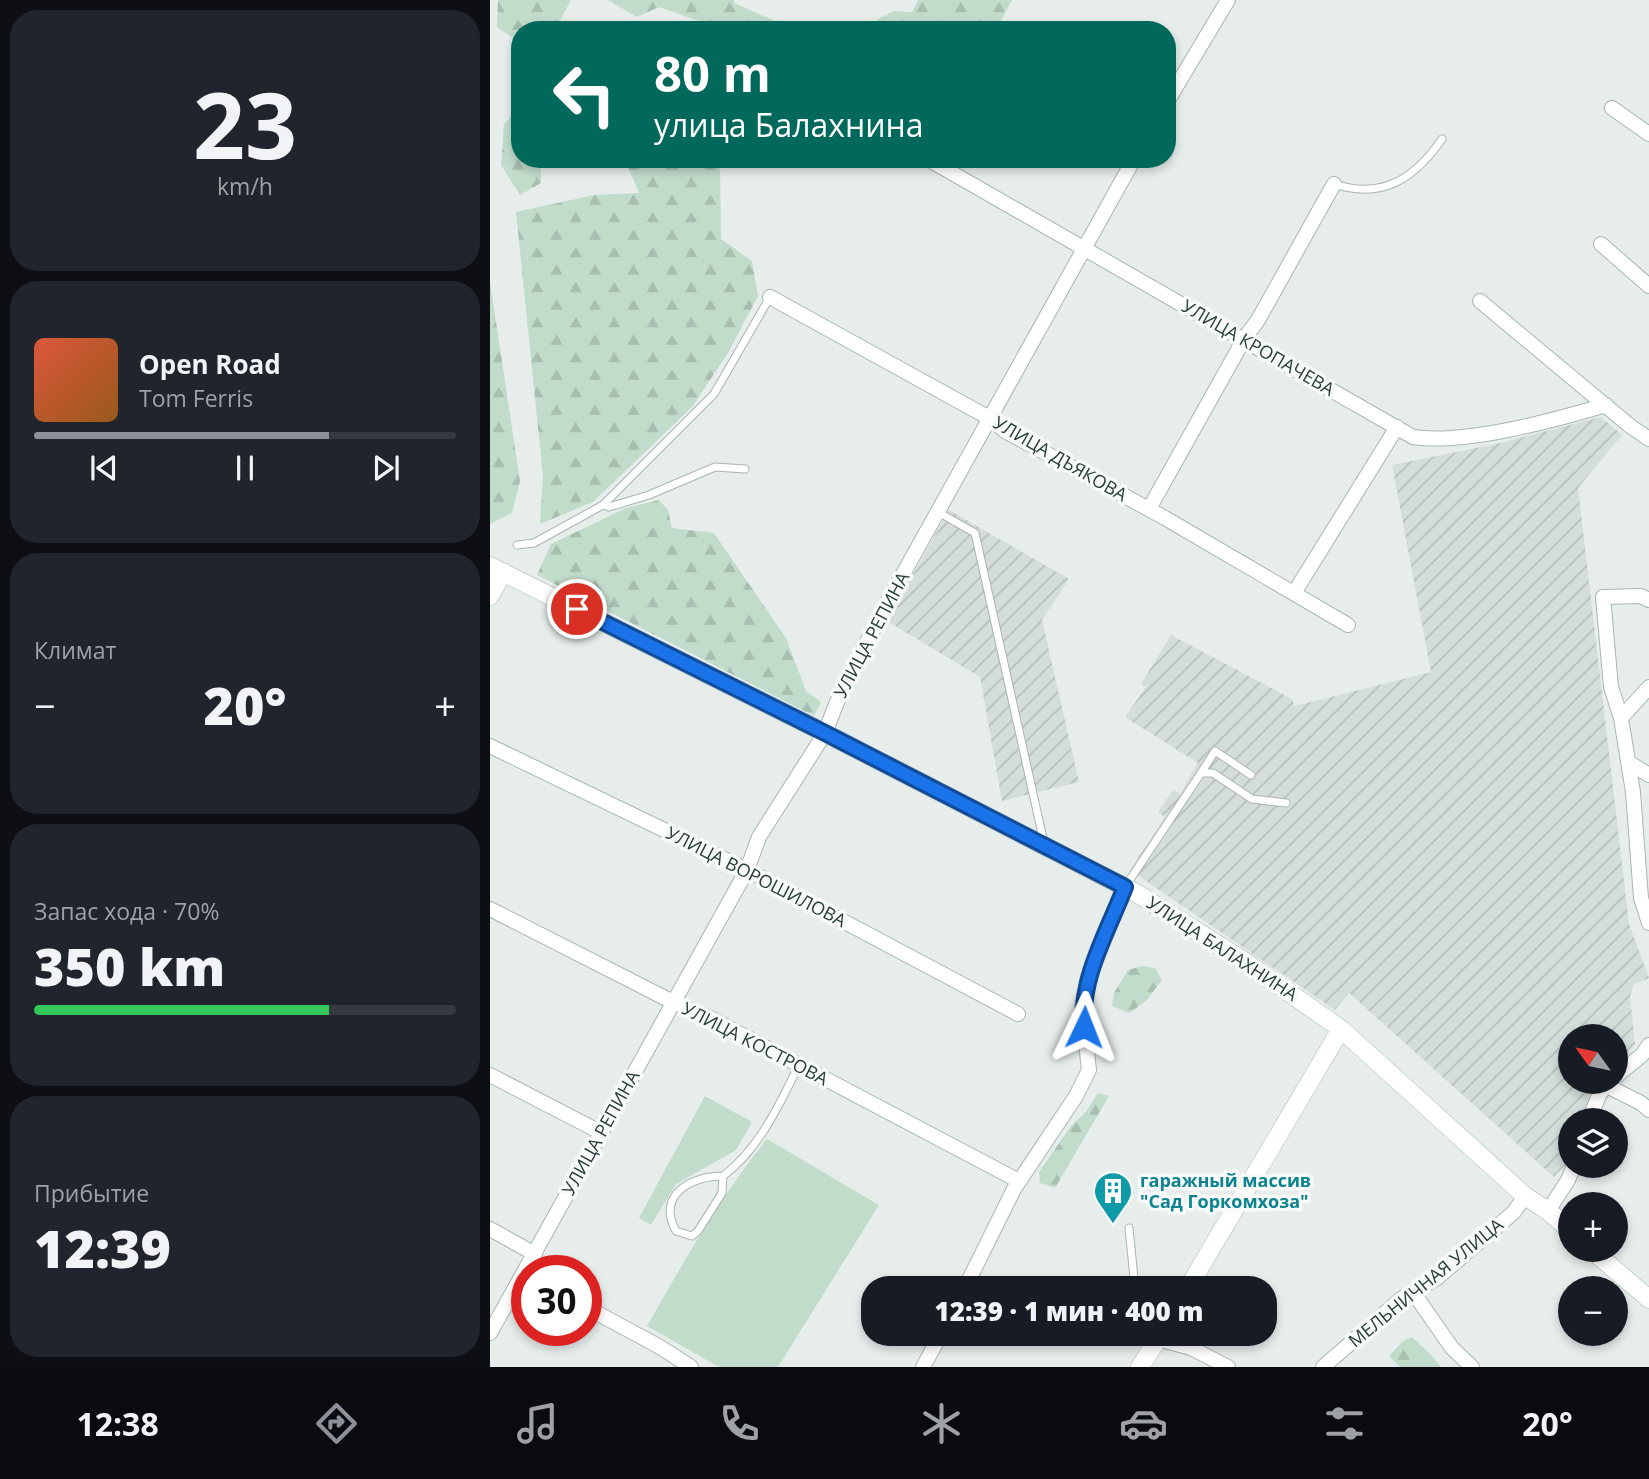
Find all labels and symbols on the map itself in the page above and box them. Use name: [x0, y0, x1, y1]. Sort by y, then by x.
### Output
street label: УЛИЦА КРОПАЧЕВА: [1178, 294, 1340, 401]
street label: УЛИЦА ДЪЯКОВА: [989, 410, 1132, 507]
street label: УЛИЦА РЕПИНА: [828, 567, 915, 702]
pin: [547, 579, 607, 639]
street label: УЛИЦА ВОРОШИЛОВА: [662, 820, 851, 932]
street label: УЛИЦА БАЛАХНИНА: [1143, 890, 1303, 1006]
position arrow: [1047, 990, 1121, 1064]
street label: УЛИЦА КОСТРОВА: [678, 996, 833, 1091]
north arrow: [1558, 1024, 1628, 1094]
street label: УЛИЦА РЕПИНА: [556, 1065, 645, 1199]
place label: гаражный массив "Сад Горкомхоза": [1140, 1168, 1311, 1213]
building icon: гаражный массив "Сад Горкомхоза": [1092, 1170, 1134, 1225]
street label: МЕЛЬНИЧНАЯ УЛИЦА: [1343, 1212, 1508, 1352]
speed limit sign: 30: [511, 1255, 602, 1346]

